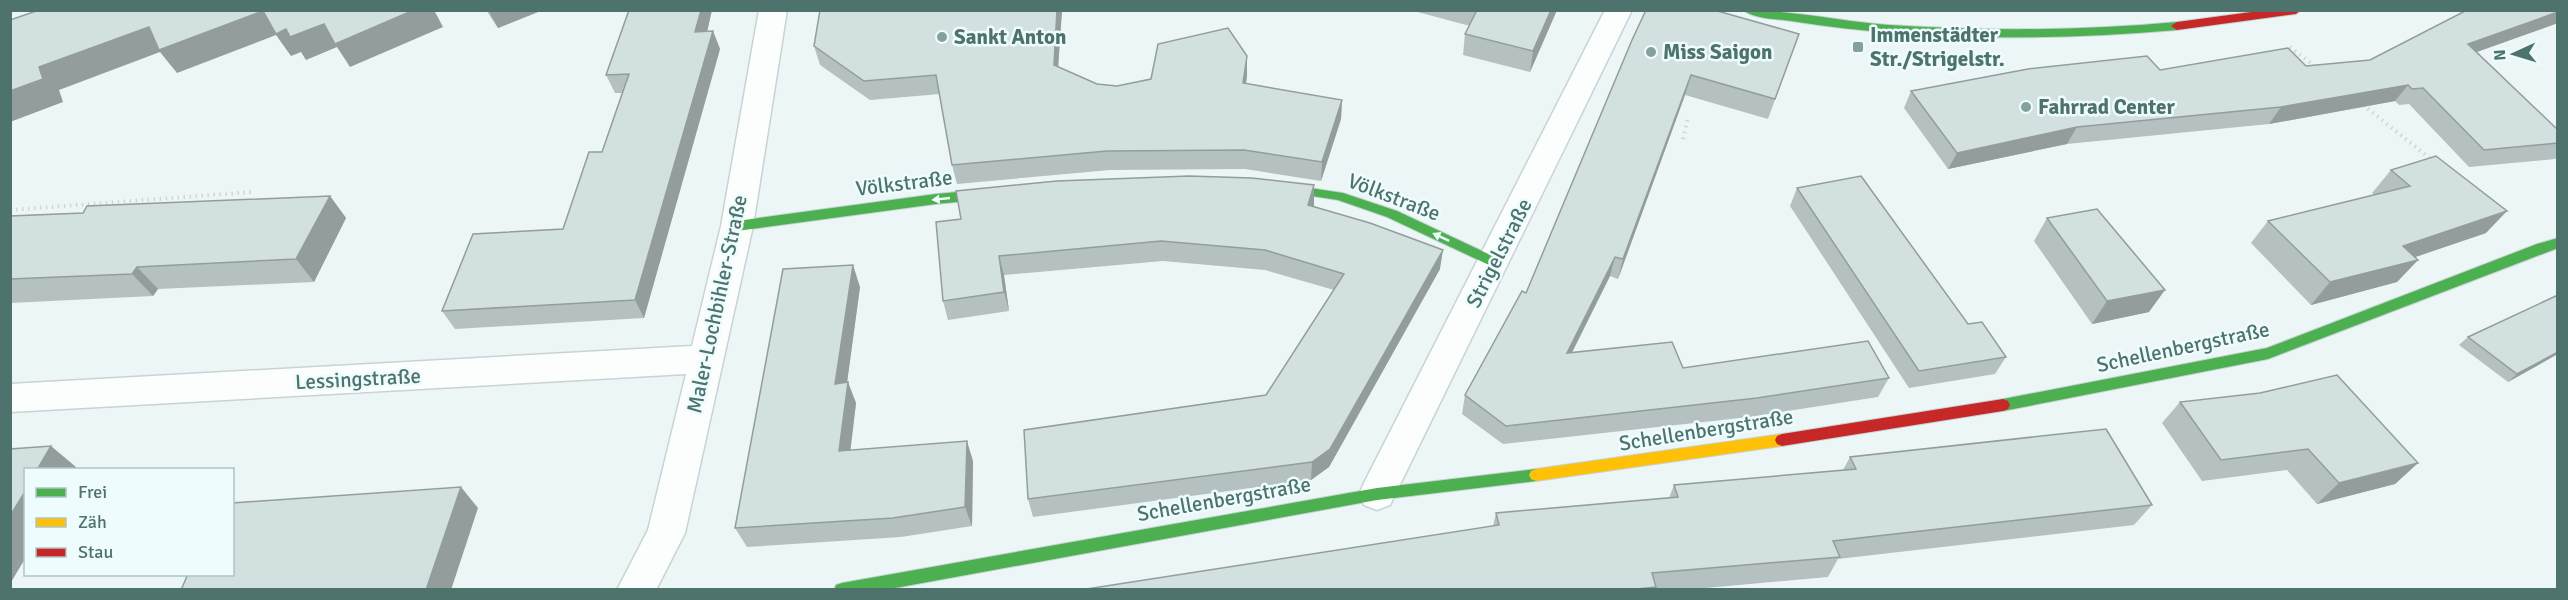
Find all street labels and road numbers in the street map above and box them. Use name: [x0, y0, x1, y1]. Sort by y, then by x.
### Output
street label: Völkstraße: [854, 164, 954, 202]
street label: Völkstraße: [1344, 167, 1444, 227]
street label: Maler-Lochbihler-Straße: [681, 192, 753, 416]
street label: Strigelstraße: [1460, 194, 1538, 312]
street label: Schellenbergstraße: [2094, 316, 2272, 378]
street label: Lessingstraße: [294, 363, 422, 395]
street label: Schellenbergstraße: [1617, 403, 1795, 457]
street label: Schellenbergstraße: [1135, 471, 1313, 527]

